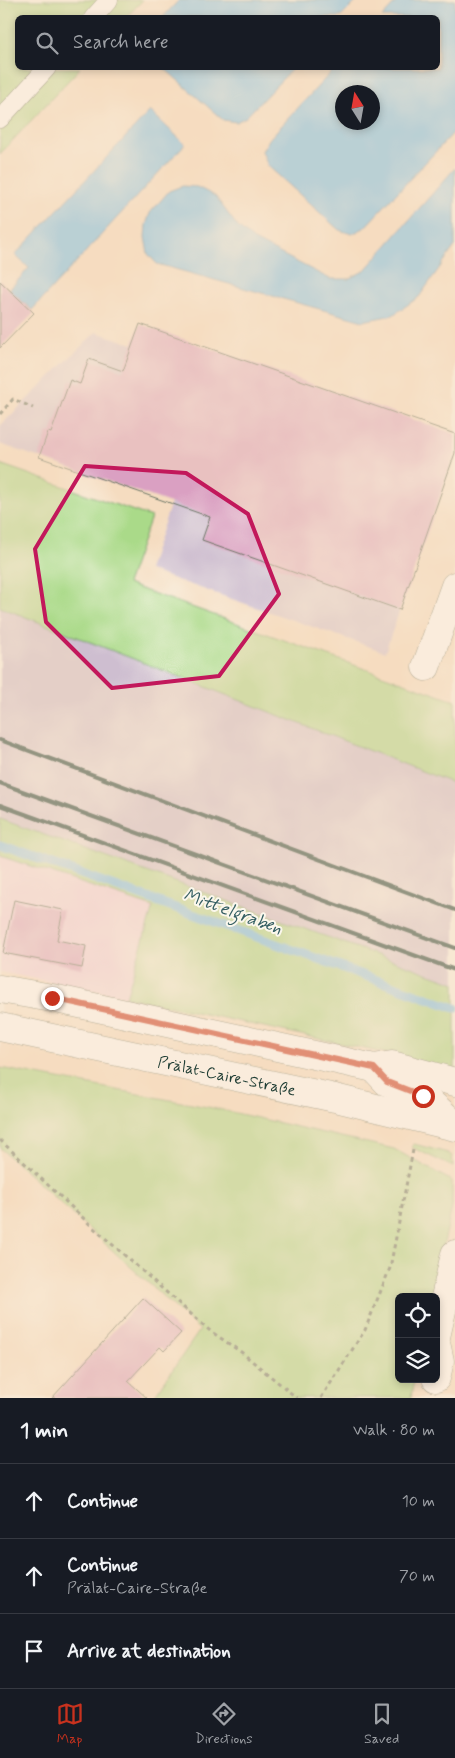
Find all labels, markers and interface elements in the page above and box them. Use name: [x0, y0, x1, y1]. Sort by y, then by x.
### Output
search box: [15, 15, 440, 70]
icon: search: [33, 29, 61, 57]
text: Search here: [73, 30, 169, 55]
north arrow: [335, 85, 380, 130]
water label: Mittelgraben: [179, 883, 285, 943]
route end: [41, 987, 64, 1010]
street label: Prälat-Caire-Straße: [156, 1052, 298, 1101]
route start: [412, 1085, 435, 1108]
map controls: [395, 1293, 440, 1383]
button: locate: [395, 1293, 440, 1338]
button: layers: [395, 1338, 440, 1383]
text: 1 min: [20, 1417, 68, 1445]
text: Walk · 80 m: [353, 1420, 435, 1441]
icon: ahead: [20, 1487, 48, 1515]
text: Continue: [67, 1489, 138, 1514]
text: 10 m: [402, 1491, 435, 1512]
text: Continue: [67, 1553, 138, 1578]
icon: ahead: [20, 1562, 48, 1590]
text: 70 m: [399, 1566, 435, 1587]
text: Prälat-Caire-Straße: [67, 1578, 207, 1599]
icon: arrive: [20, 1637, 48, 1665]
text: Arrive at destination: [67, 1639, 231, 1664]
tab: Map: [56, 1700, 84, 1748]
tab: Directions: [195, 1700, 253, 1748]
tab: Saved: [364, 1700, 399, 1748]

